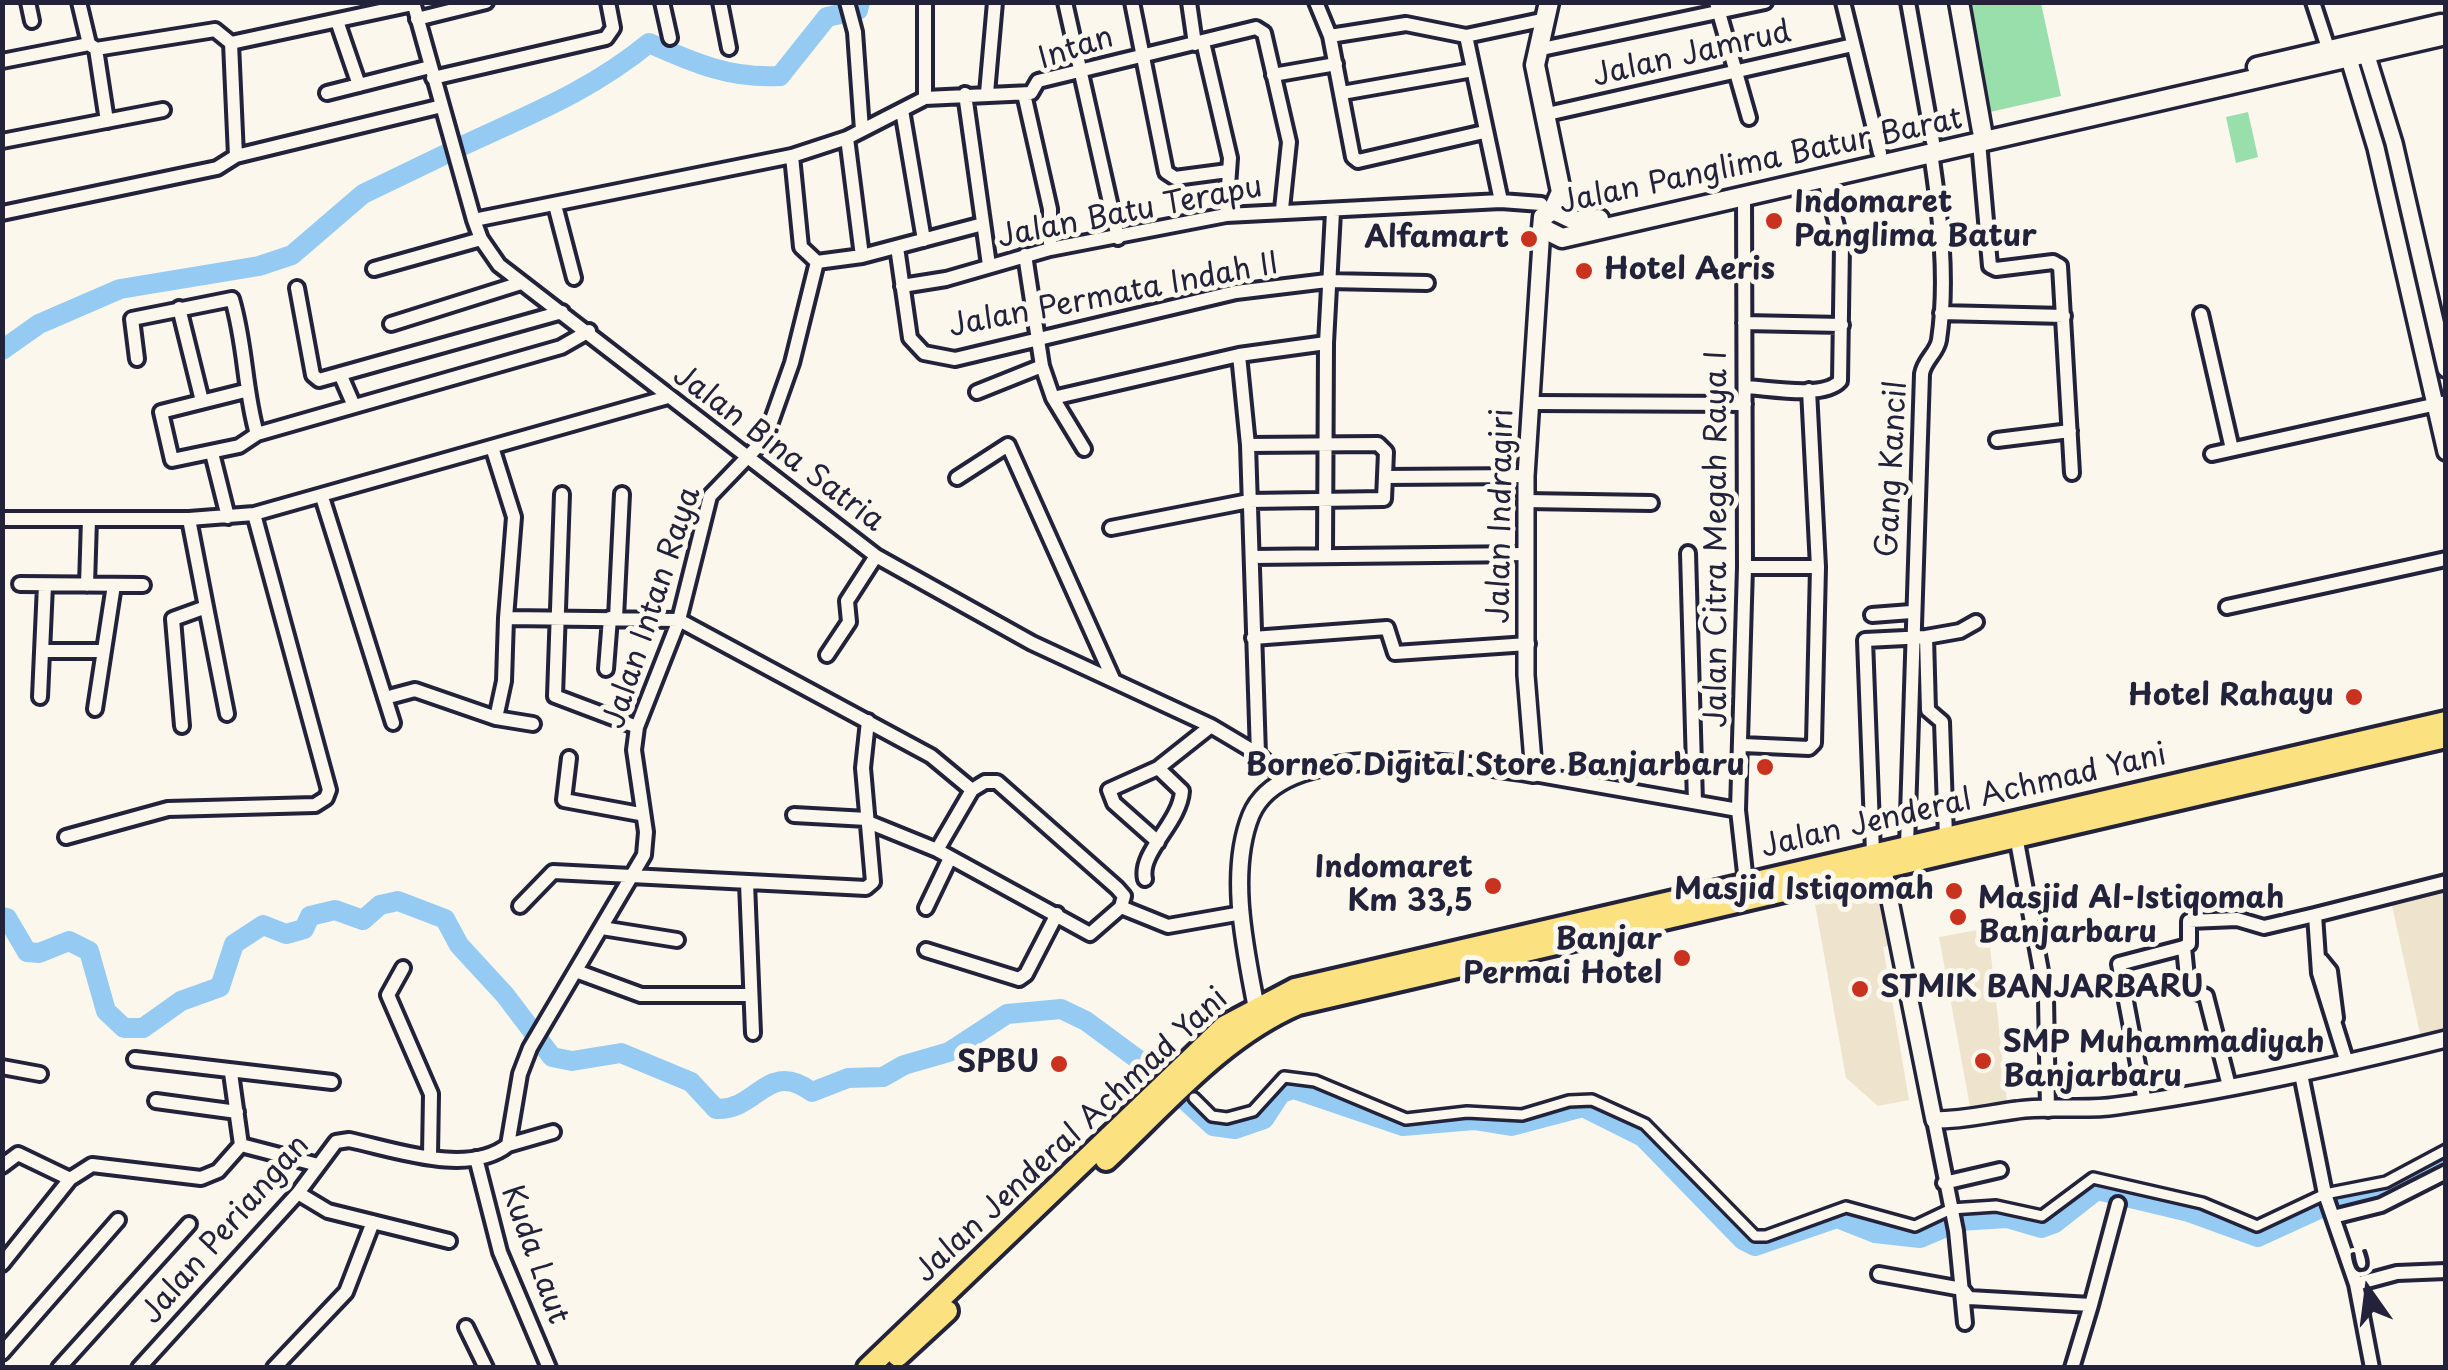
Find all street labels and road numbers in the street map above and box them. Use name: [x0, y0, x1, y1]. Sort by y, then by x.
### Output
street label: Jalan Jamrud: [1589, 15, 1795, 95]
street label: Intan: [1034, 20, 1118, 78]
street label: Jalan Panglima Batur Barat: [1556, 102, 1966, 222]
street label: Jalan Batu Terapu: [995, 170, 1265, 256]
street label: Jalan Permata Indah II: [946, 246, 1282, 346]
street label: Jalan Citra Megah Raya I: [1700, 350, 1736, 728]
street label: Jalan Bina Satria: [665, 358, 891, 540]
street label: Gang Kancil: [1870, 380, 1916, 558]
street label: Jalan Indragiri: [1482, 408, 1522, 624]
street label: Jalan Intan Raya: [597, 483, 709, 733]
street label: Jalan Jenderal Achmad Yani: [1758, 738, 2170, 866]
street label: Jalan Jenderal Achmad Yani: [908, 981, 1236, 1291]
street label: Jalan Periangan: [134, 1128, 318, 1332]
street label: Kuda Laut: [492, 1181, 576, 1329]

